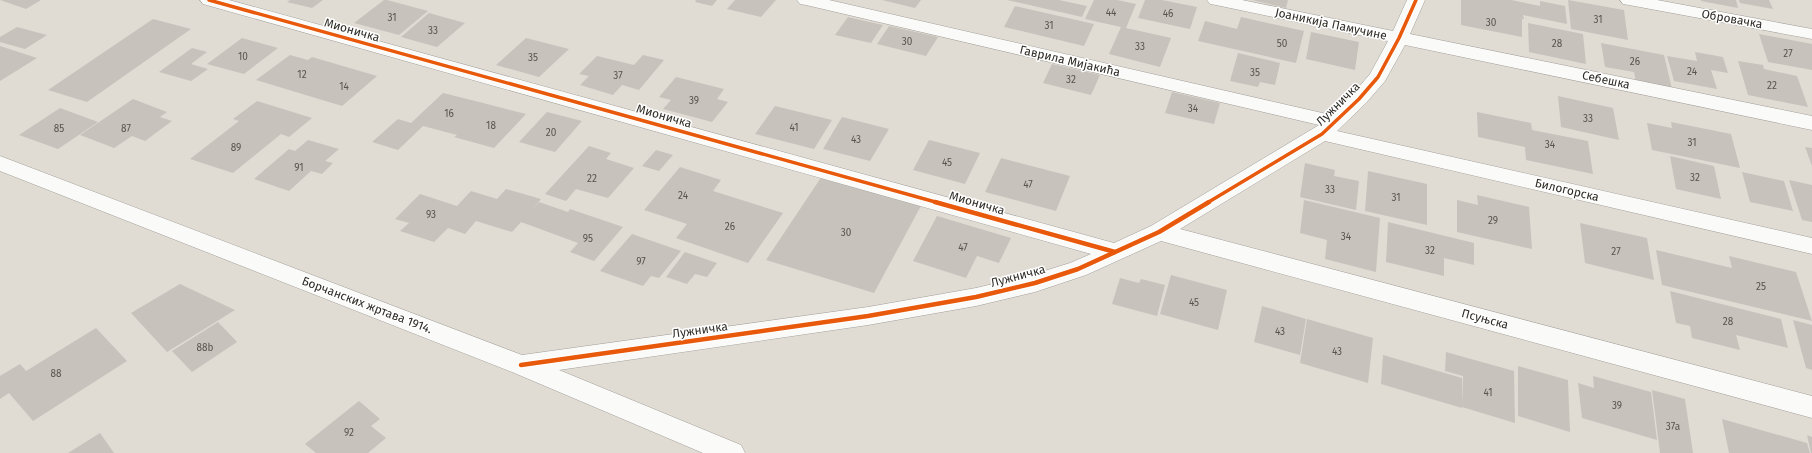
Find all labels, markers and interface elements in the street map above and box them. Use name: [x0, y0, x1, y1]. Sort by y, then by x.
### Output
street label: Јоаникија Памучине: [1274, 5, 1388, 43]
house number: 44: [1106, 7, 1117, 19]
street label: Обровачка: [1700, 7, 1764, 31]
house number: 46: [1163, 8, 1173, 20]
house number: 31: [387, 12, 397, 24]
house number: 31: [1593, 14, 1603, 26]
street label: Мионичка: [323, 15, 381, 45]
house number: 30: [1486, 17, 1497, 29]
house number: 31: [1044, 20, 1054, 32]
house number: 33: [428, 25, 438, 37]
house number: 30: [902, 36, 913, 48]
house number: 50: [1277, 38, 1288, 50]
house number: 28: [1552, 38, 1563, 50]
house number: 33: [1135, 41, 1145, 53]
street label: Гаврила Мијакића: [1018, 43, 1122, 79]
house number: 27: [1783, 48, 1793, 60]
house number: 10: [238, 51, 248, 63]
house number: 35: [528, 52, 538, 64]
house number: 26: [1630, 56, 1640, 68]
house number: 24: [1687, 66, 1698, 78]
house number: 35: [1250, 67, 1260, 79]
street label: Себешка: [1581, 68, 1631, 92]
house number: 12: [297, 69, 307, 81]
house number: 37: [613, 70, 623, 82]
house number: 32: [1066, 74, 1076, 86]
street label: Лужничка: [1313, 79, 1363, 129]
house number: 22: [1767, 80, 1777, 92]
house number: 14: [339, 81, 350, 93]
house number: 39: [689, 95, 699, 107]
street label: Мионичка: [635, 101, 693, 131]
house number: 34: [1188, 103, 1199, 115]
house number: 16: [444, 108, 454, 120]
house number: 33: [1583, 113, 1593, 125]
house number: 18: [486, 120, 496, 132]
house number: 41: [789, 122, 799, 134]
house number: 85: [54, 123, 64, 135]
house number: 87: [121, 123, 131, 135]
house number: 20: [546, 127, 557, 139]
house number: 43: [851, 134, 861, 146]
house number: 31: [1687, 137, 1697, 149]
house number: 34: [1545, 139, 1556, 151]
house number: 89: [231, 142, 241, 154]
house number: 45: [942, 157, 952, 169]
house number: 91: [294, 162, 304, 174]
house number: 32: [1690, 172, 1700, 184]
house number: 22: [587, 173, 597, 185]
street label: Билогорска: [1534, 176, 1600, 204]
house number: 47: [1023, 179, 1033, 191]
house number: 33: [1325, 184, 1335, 196]
street label: Мионичка: [948, 188, 1006, 218]
house number: 24: [678, 190, 689, 202]
house number: 31: [1391, 192, 1401, 204]
house number: 93: [426, 209, 436, 221]
house number: 29: [1488, 215, 1498, 227]
house number: 26: [725, 221, 735, 233]
house number: 30: [841, 227, 852, 239]
house number: 34: [1341, 231, 1352, 243]
house number: 95: [583, 233, 593, 245]
house number: 47: [958, 242, 968, 254]
house number: 32: [1425, 245, 1435, 257]
house number: 27: [1611, 246, 1621, 258]
house number: 97: [636, 256, 646, 268]
street label: Лужничка: [989, 262, 1047, 290]
street label: Борчанских жртава 1914.: [300, 274, 434, 336]
house number: 25: [1756, 281, 1766, 293]
house number: 45: [1189, 297, 1199, 309]
street label: Псуњска: [1460, 306, 1510, 332]
house number: 28: [1723, 316, 1734, 328]
street label: Лужничка: [671, 319, 729, 341]
house number: 43: [1275, 326, 1285, 338]
house number: 88b: [197, 342, 214, 354]
house number: 43: [1332, 346, 1342, 358]
house number: 88: [50, 368, 62, 380]
house number: 41: [1483, 387, 1493, 399]
house number: 39: [1612, 400, 1622, 412]
house number: 37a: [1666, 421, 1680, 433]
house number: 92: [344, 427, 354, 439]

